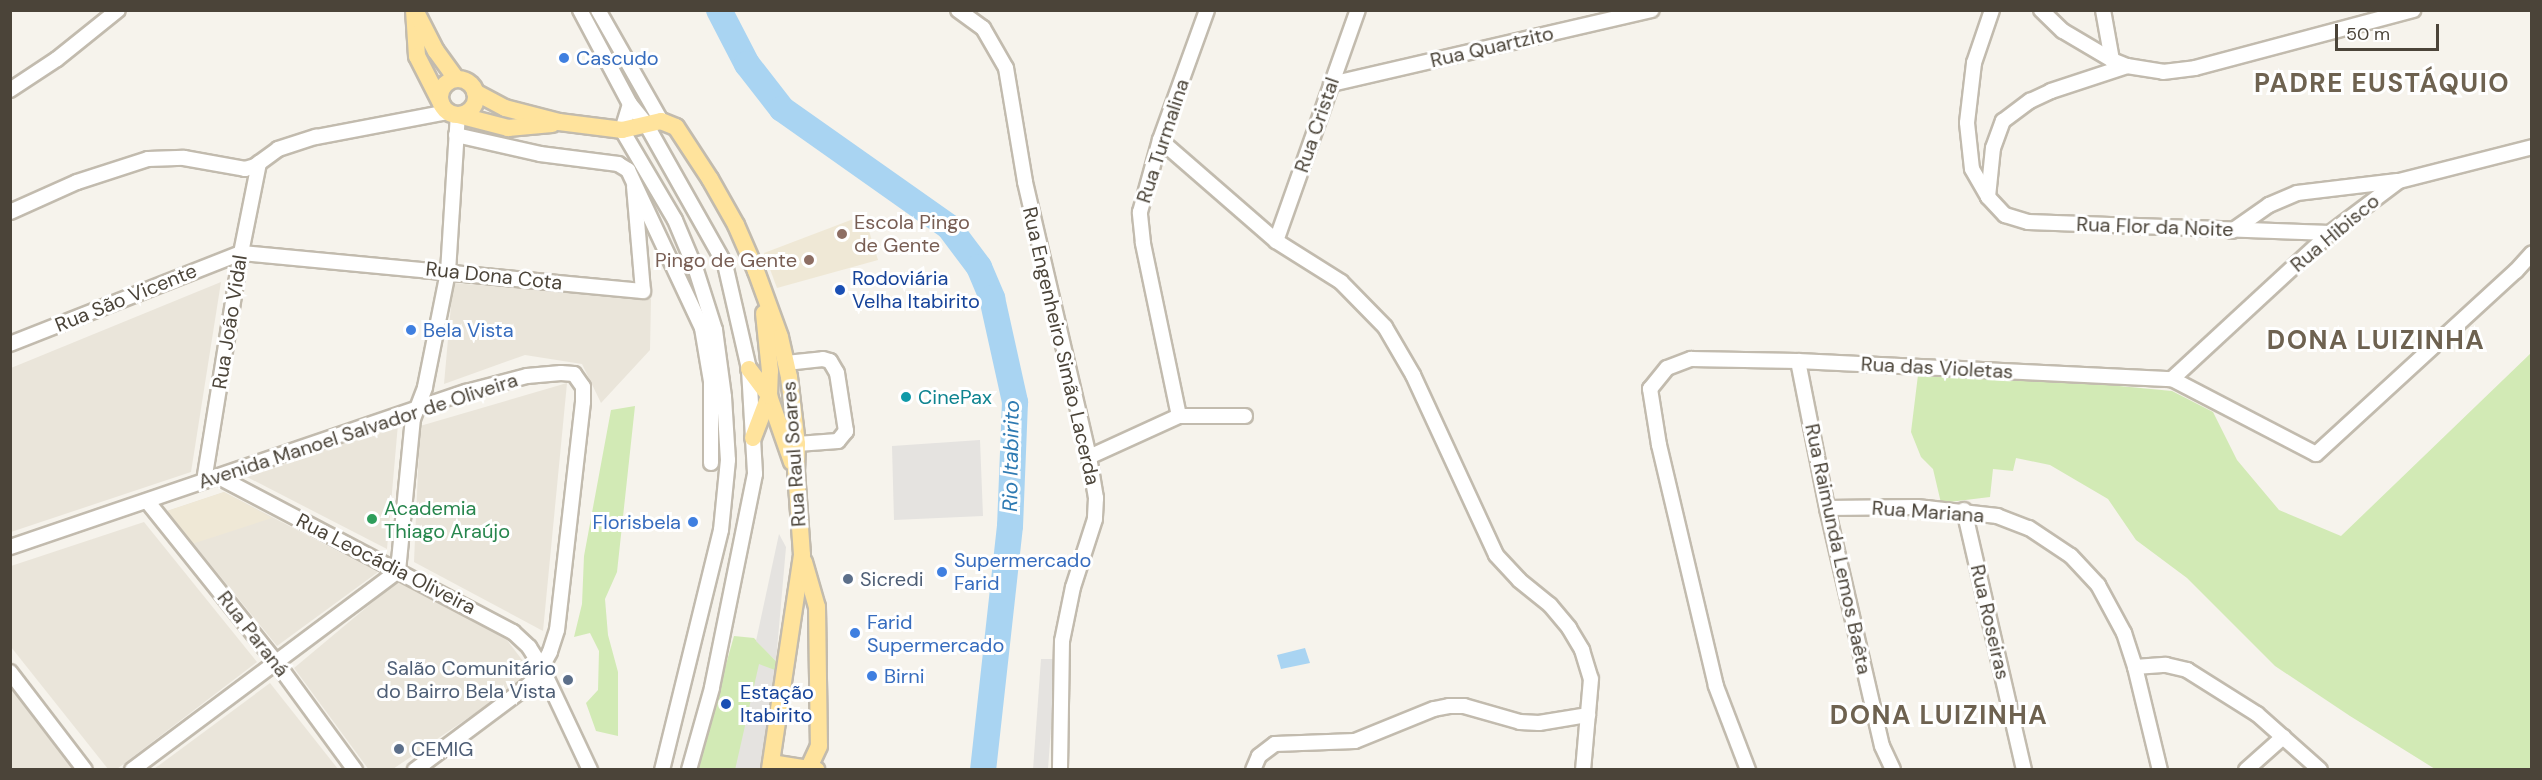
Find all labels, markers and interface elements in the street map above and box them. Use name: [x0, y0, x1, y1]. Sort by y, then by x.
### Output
scale bar: [2338, 12, 2442, 50]
street label: Rua Quartzito: [1428, 21, 1556, 73]
text: 50 m: [2346, 22, 2390, 46]
place label: Cascudo: [576, 46, 659, 70]
marker: Cascudo: [557, 51, 571, 65]
district label: PADRE EUSTÁQUIO: [2254, 68, 2510, 100]
street label: Rua Cristal: [1290, 74, 1344, 176]
street label: Rua Turmalina: [1132, 76, 1194, 206]
street label: Rua Hibisco: [2286, 189, 2384, 277]
street label: Rua Engenheiro Simão Lacerda: [1017, 205, 1105, 487]
place label: Escola Pingo de Gente: [854, 210, 970, 257]
street label: Rua Flor da Noite: [2076, 212, 2234, 242]
marker: Escola Pingo de Gente: [835, 227, 849, 241]
place label: Pingo de Gente: [655, 248, 797, 272]
street label: Rua João Vidal: [208, 253, 252, 391]
marker: Pingo de Gente: [802, 253, 816, 267]
street label: Rua Dona Cota: [424, 257, 564, 295]
street label: Rua São Vicente: [52, 259, 200, 337]
place label: Rodoviária Velha Itabirito: [852, 266, 980, 313]
marker: Rodoviária Velha Itabirito: [833, 283, 847, 297]
place label: Bela Vista: [423, 318, 514, 342]
marker: Bela Vista: [404, 323, 418, 337]
district label: DONA LUIZINHA: [2267, 325, 2485, 357]
street label: Rua das Violetas: [1860, 352, 2014, 384]
street label: Avenida Manoel Salvador de Oliveira: [195, 368, 521, 494]
street label: Rua Raul Soares: [777, 380, 811, 528]
place label: CinePax: [918, 385, 992, 409]
marker: CinePax: [899, 390, 913, 404]
water label: Rio Itabirito: [997, 400, 1025, 512]
street label: Rua Raimunda Lemos Baêta: [1800, 422, 1876, 676]
place label: Academia Thiago Araújo: [384, 496, 510, 543]
street label: Rua Mariana: [1871, 496, 1985, 528]
street label: Rua Leocádia Oliveira: [292, 508, 480, 620]
place label: Florisbela: [593, 510, 681, 534]
marker: Academia Thiago Araújo: [365, 512, 379, 526]
marker: Florisbela: [686, 515, 700, 529]
place label: Supermercado Farid: [954, 548, 1091, 595]
street label: Rua Roseiras: [1965, 562, 2015, 682]
marker: Supermercado Farid: [935, 565, 949, 579]
place label: Sicredi: [860, 567, 924, 591]
marker: Sicredi: [841, 572, 855, 586]
street label: Rua Paraná: [212, 586, 294, 682]
place label: Farid Supermercado: [867, 610, 1004, 657]
marker: Farid Supermercado: [848, 626, 862, 640]
place label: Salão Comunitário do Bairro Bela Vista: [376, 656, 556, 703]
place label: Birni: [884, 664, 925, 688]
marker: Birni: [865, 669, 879, 683]
marker: Salão Comunitário do Bairro Bela Vista: [561, 673, 575, 687]
place label: Estação Itabirito: [740, 680, 814, 727]
marker: Estação Itabirito: [717, 695, 735, 713]
district label: DONA LUIZINHA: [1830, 700, 2048, 732]
place label: CEMIG: [411, 737, 473, 761]
marker: CEMIG: [392, 742, 406, 756]

